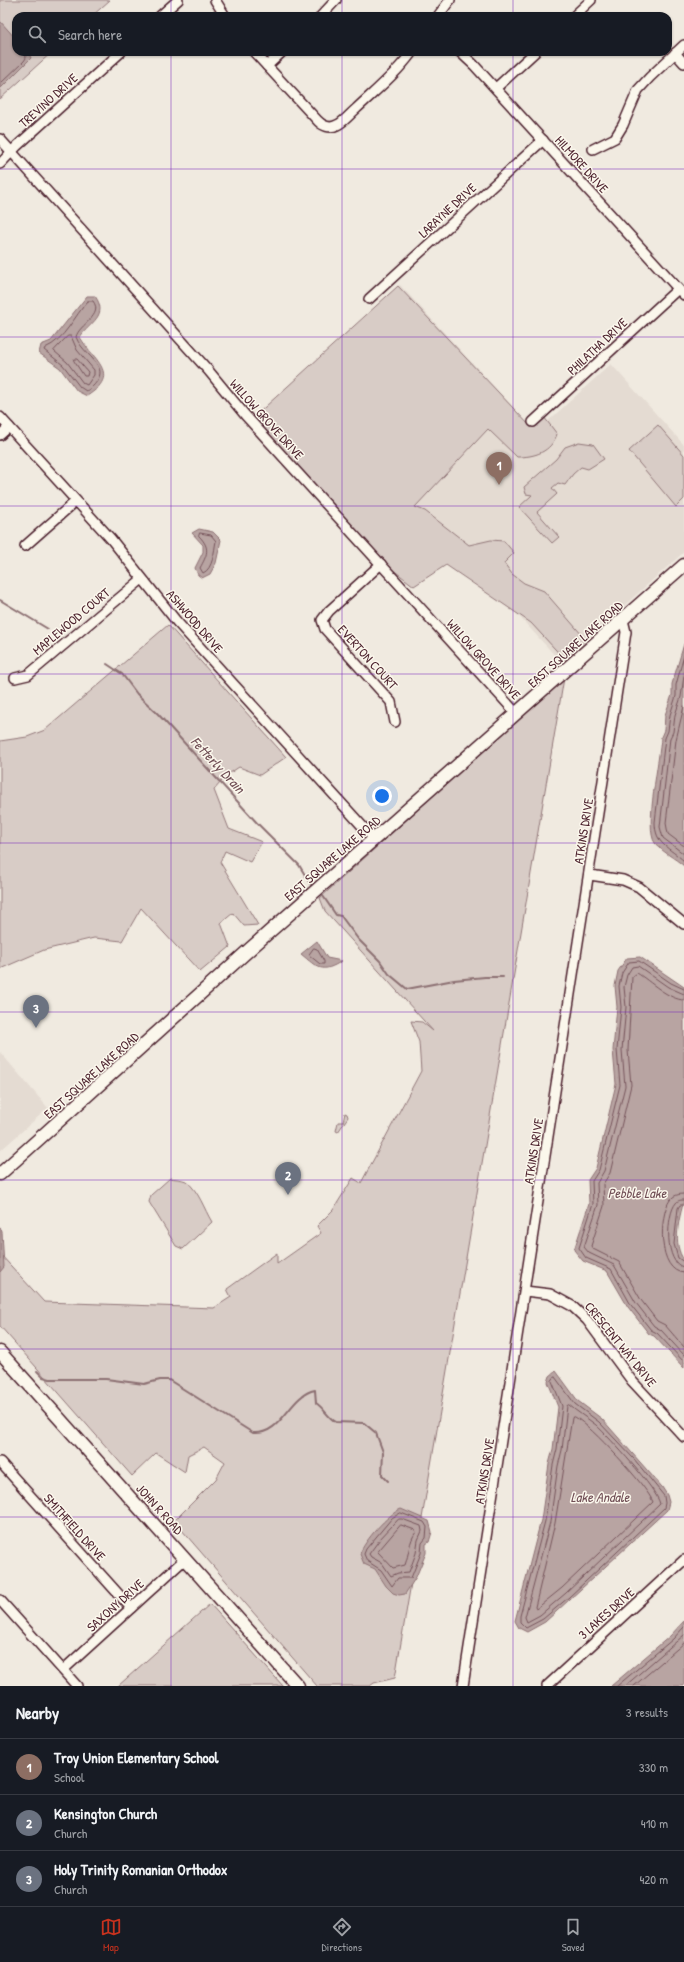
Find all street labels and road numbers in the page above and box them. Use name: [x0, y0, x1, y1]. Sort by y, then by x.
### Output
street label: TREVINO DRIVE: [15, 69, 81, 131]
street label: HILMORE DRIVE: [551, 131, 613, 197]
street label: LARAYNE DRIVE: [414, 178, 480, 241]
street label: PHILATHA DRIVE: [563, 313, 631, 379]
street label: WILLOW GROVE DRIVE: [226, 375, 308, 463]
street label: MAPLEWOOD COURT: [28, 583, 114, 659]
street label: ASHWOOD DRIVE: [163, 586, 228, 657]
street label: EAST SQUARE LAKE ROAD: [524, 596, 627, 692]
street label: WILLOW GROVE DRIVE: [443, 615, 525, 703]
street label: EVERTON COURT: [334, 621, 403, 694]
street label: ATKINS DRIVE: [569, 797, 597, 865]
street label: EAST SQUARE LAKE ROAD: [280, 811, 385, 905]
street label: EAST SQUARE LAKE ROAD: [40, 1027, 143, 1123]
street label: ATKINS DRIVE: [519, 1117, 547, 1185]
street label: CRESCENT WAY DRIVE: [581, 1298, 661, 1391]
street label: ATKINS DRIVE: [470, 1437, 498, 1505]
street label: JOHN R ROAD: [132, 1480, 188, 1539]
street label: SMITHFIELD DRIVE: [40, 1489, 110, 1565]
street label: SAXONY DRIVE: [83, 1574, 148, 1636]
street label: 3 LAKES DRIVE: [574, 1583, 638, 1643]

